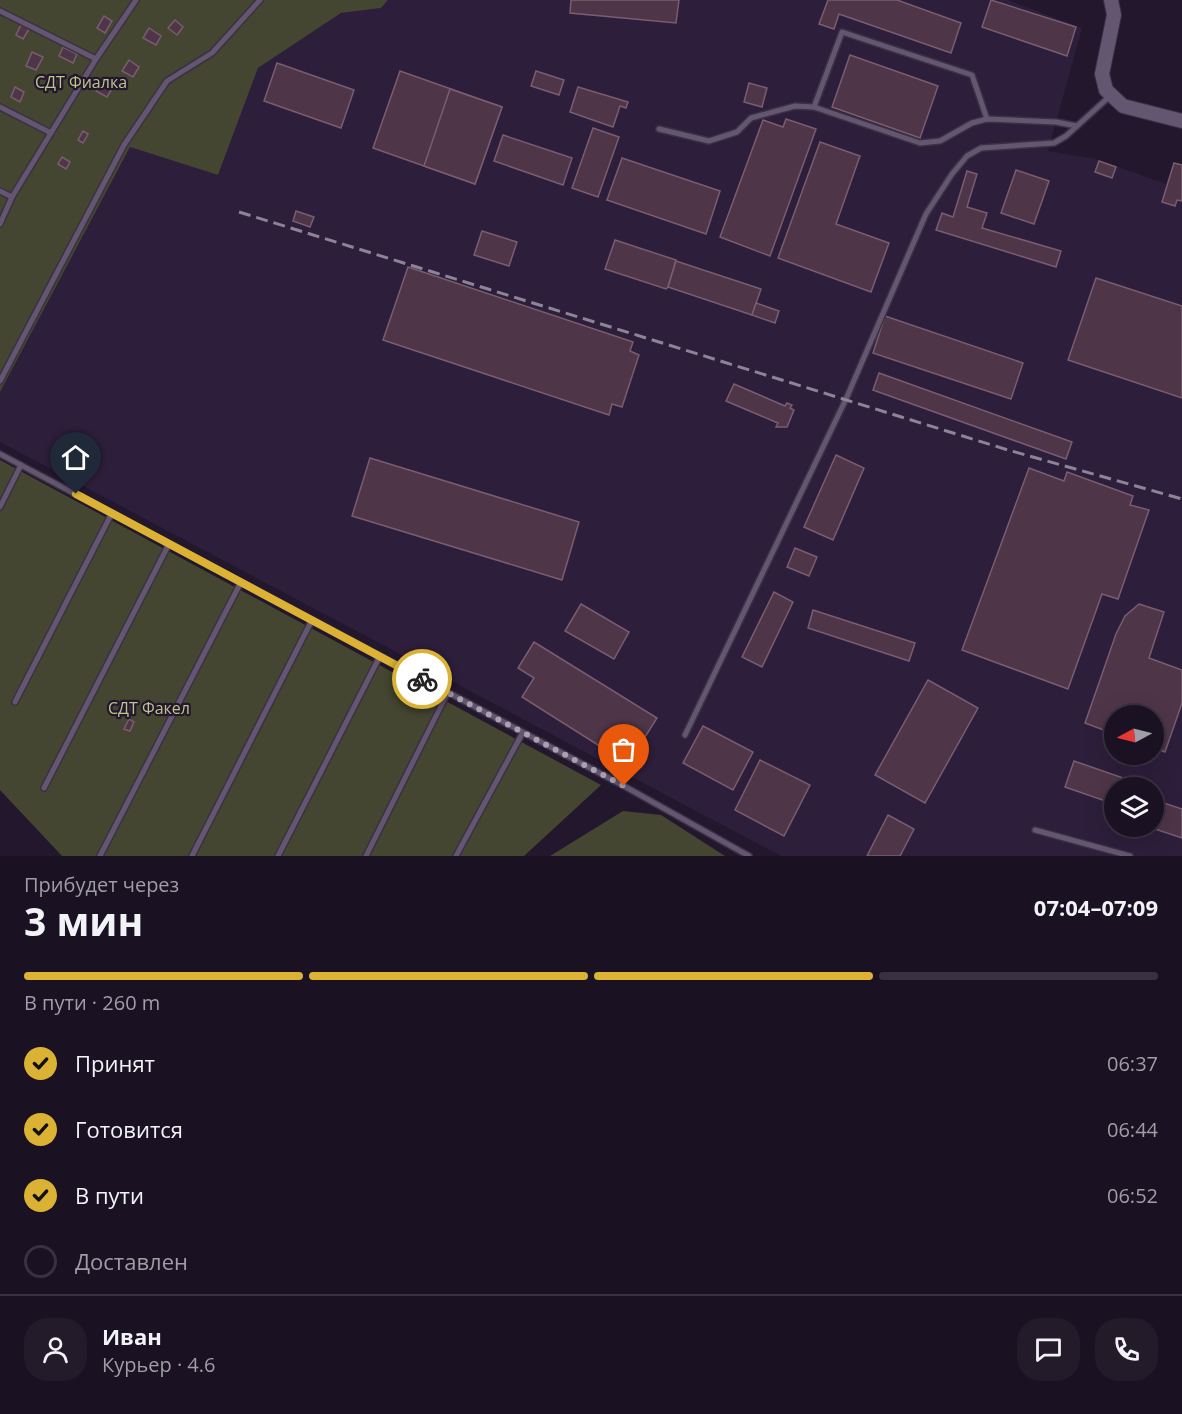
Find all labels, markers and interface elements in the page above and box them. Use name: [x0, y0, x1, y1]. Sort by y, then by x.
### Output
park label: СДТ Фиалка: [35, 71, 127, 93]
pin: [50, 432, 101, 494]
icon: home: [59, 441, 92, 474]
courier: [392, 649, 452, 709]
icon: bike: [406, 663, 439, 696]
park label: СДТ Факел: [108, 697, 190, 719]
north arrow: [1104, 705, 1164, 765]
map controls: [1104, 705, 1164, 837]
pin: [598, 724, 649, 786]
icon: bag: [607, 733, 640, 766]
button: layers: [1104, 777, 1164, 837]
text: Прибудет через: [24, 871, 179, 898]
text: 07:04–07:09: [1034, 892, 1158, 922]
text: 3 мин: [24, 894, 143, 947]
text: В пути · 260 m: [24, 989, 160, 1016]
icon: check: [24, 1047, 57, 1080]
text: Принят: [75, 1048, 155, 1078]
text: 06:37: [1107, 1050, 1158, 1077]
icon: check: [24, 1113, 57, 1146]
text: Готовится: [75, 1114, 183, 1144]
text: 06:44: [1107, 1116, 1158, 1143]
icon: check: [24, 1179, 57, 1212]
text: В пути: [75, 1180, 144, 1210]
text: 06:52: [1107, 1182, 1158, 1209]
text: Доставлен: [75, 1246, 188, 1276]
button: person: [24, 1318, 87, 1381]
button: chat: [1017, 1318, 1080, 1381]
button: phone: [1095, 1318, 1158, 1381]
text: Иван: [102, 1321, 162, 1351]
text: Курьер · 4.6: [102, 1351, 216, 1378]

